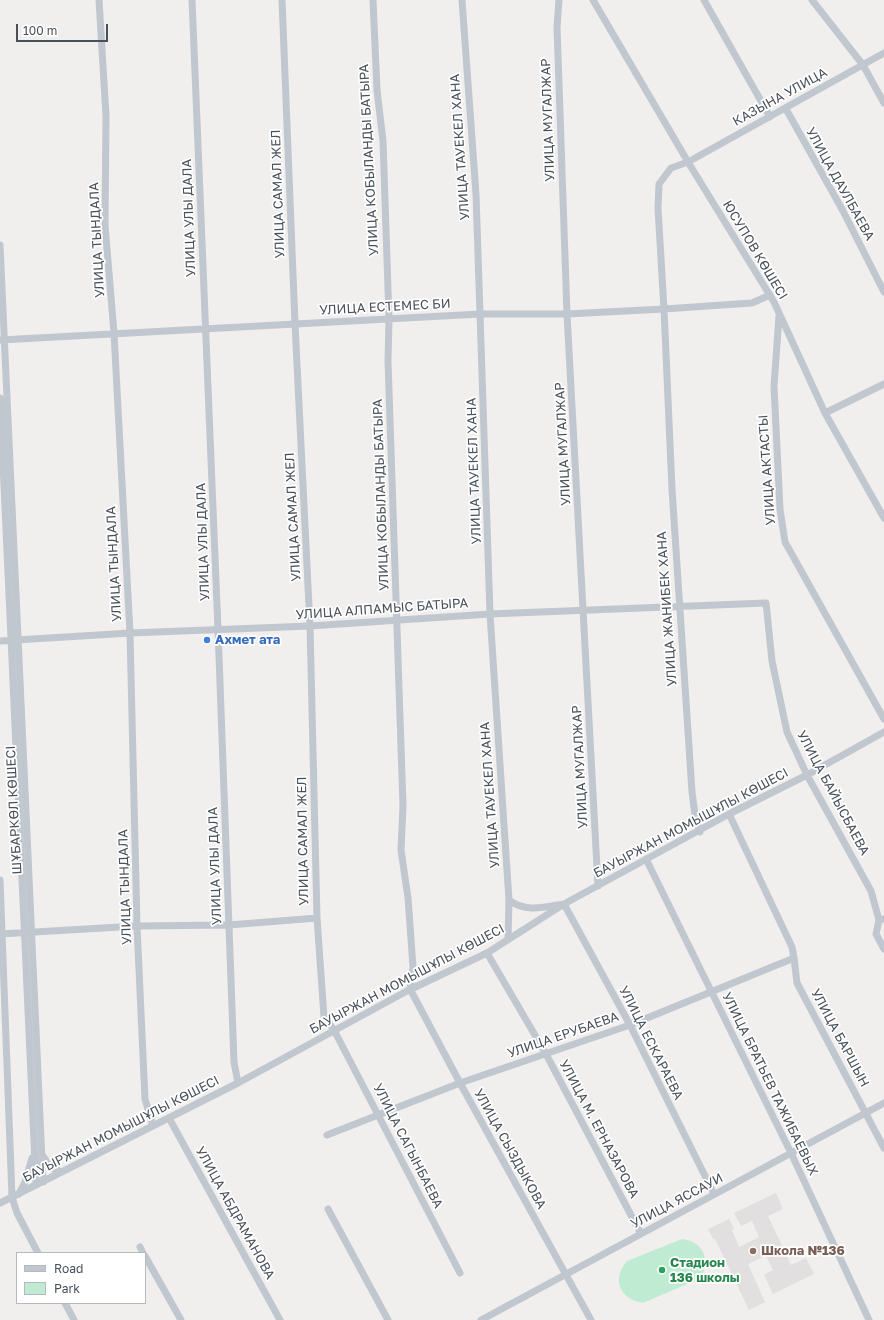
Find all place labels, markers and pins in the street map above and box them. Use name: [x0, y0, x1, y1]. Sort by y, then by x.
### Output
place label: Ахмет ата: [215, 632, 280, 648]
marker: Ахмет ата: [202, 635, 212, 645]
place label: Школа №136: [761, 1243, 845, 1259]
marker: Школа №136: [748, 1246, 758, 1256]
place label: Стадион 136 школы: [670, 1255, 740, 1286]
marker: Стадион 136 школы: [657, 1265, 667, 1275]

